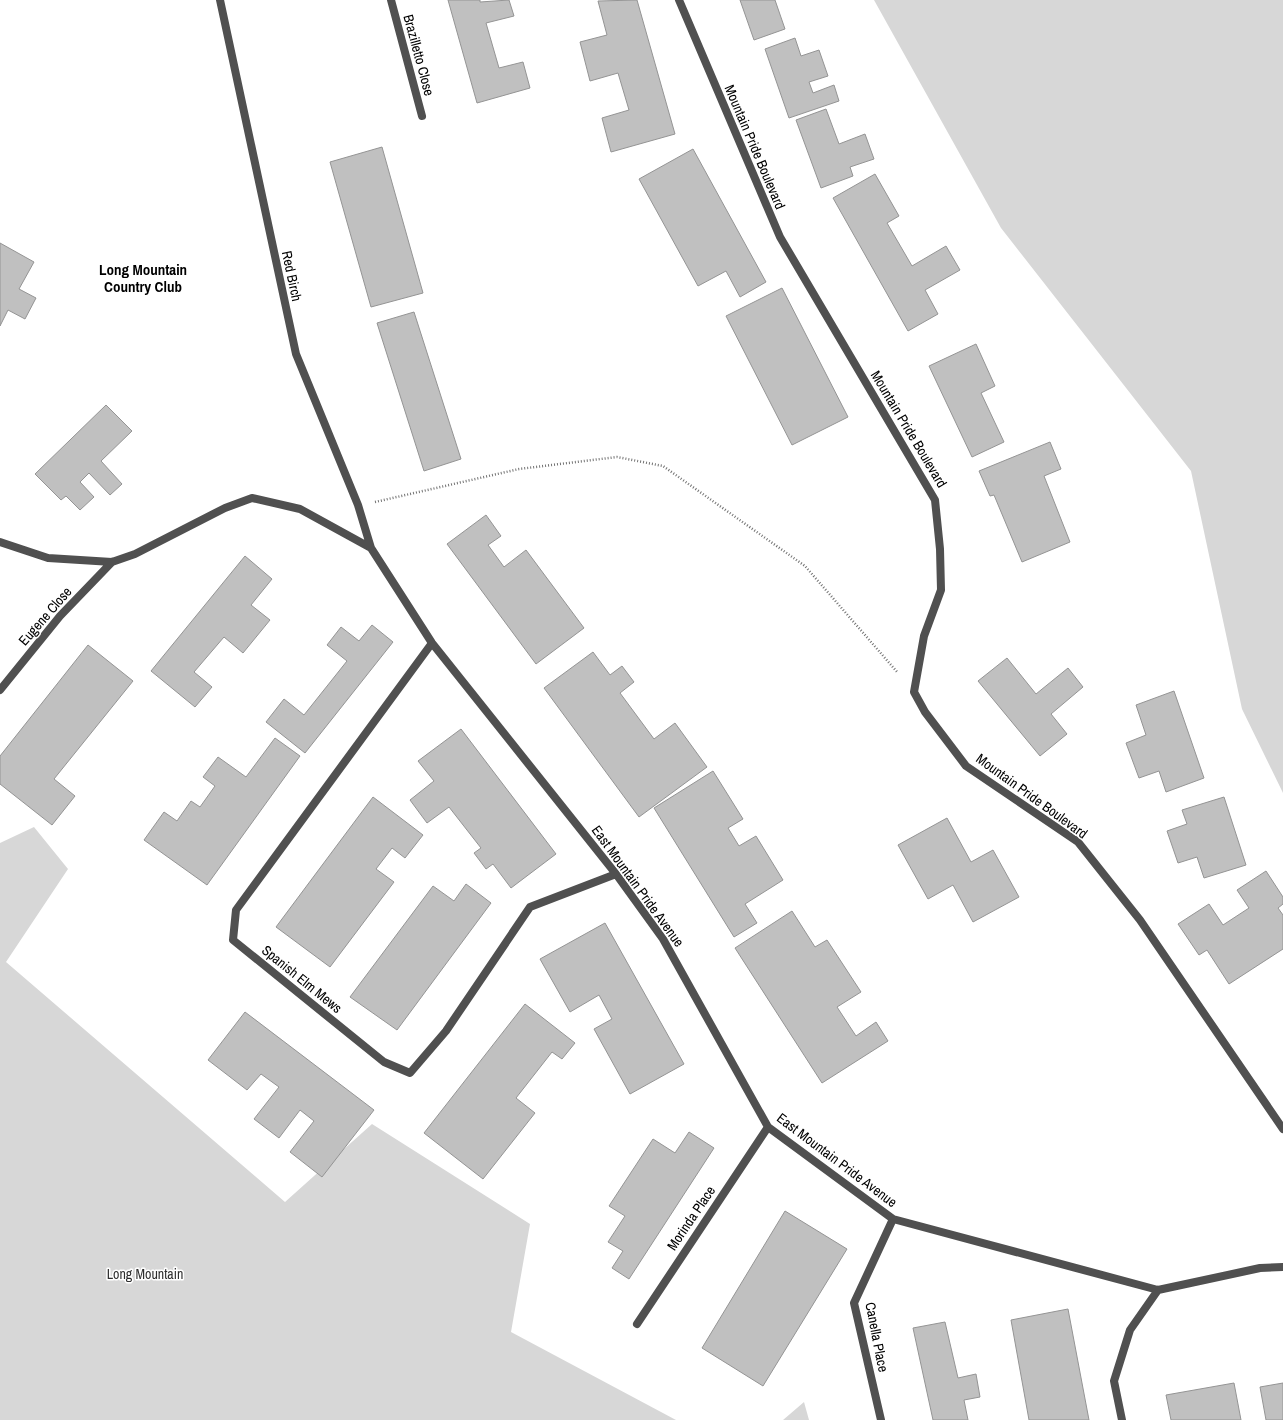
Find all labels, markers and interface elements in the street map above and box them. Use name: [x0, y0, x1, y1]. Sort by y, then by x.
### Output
street label: Brazilletto Close: [399, 12, 439, 98]
street label: Mountain Pride Boulevard: [721, 82, 789, 212]
street label: Red Birch: [278, 249, 306, 303]
district label: Long Mountain Country Club: [99, 259, 187, 297]
street label: Mountain Pride Boulevard: [867, 367, 951, 491]
street label: Eugene Close: [15, 583, 75, 649]
street label: Mountain Pride Boulevard: [973, 750, 1091, 842]
street label: East Mountain Pride Avenue: [588, 822, 688, 950]
street label: Spanish Elm Mews: [258, 941, 346, 1017]
street label: East Mountain Pride Avenue: [773, 1109, 901, 1211]
street label: Morinda Place: [663, 1182, 719, 1254]
park label: Long Mountain: [107, 1265, 183, 1283]
street label: Canella Place: [861, 1301, 893, 1373]

